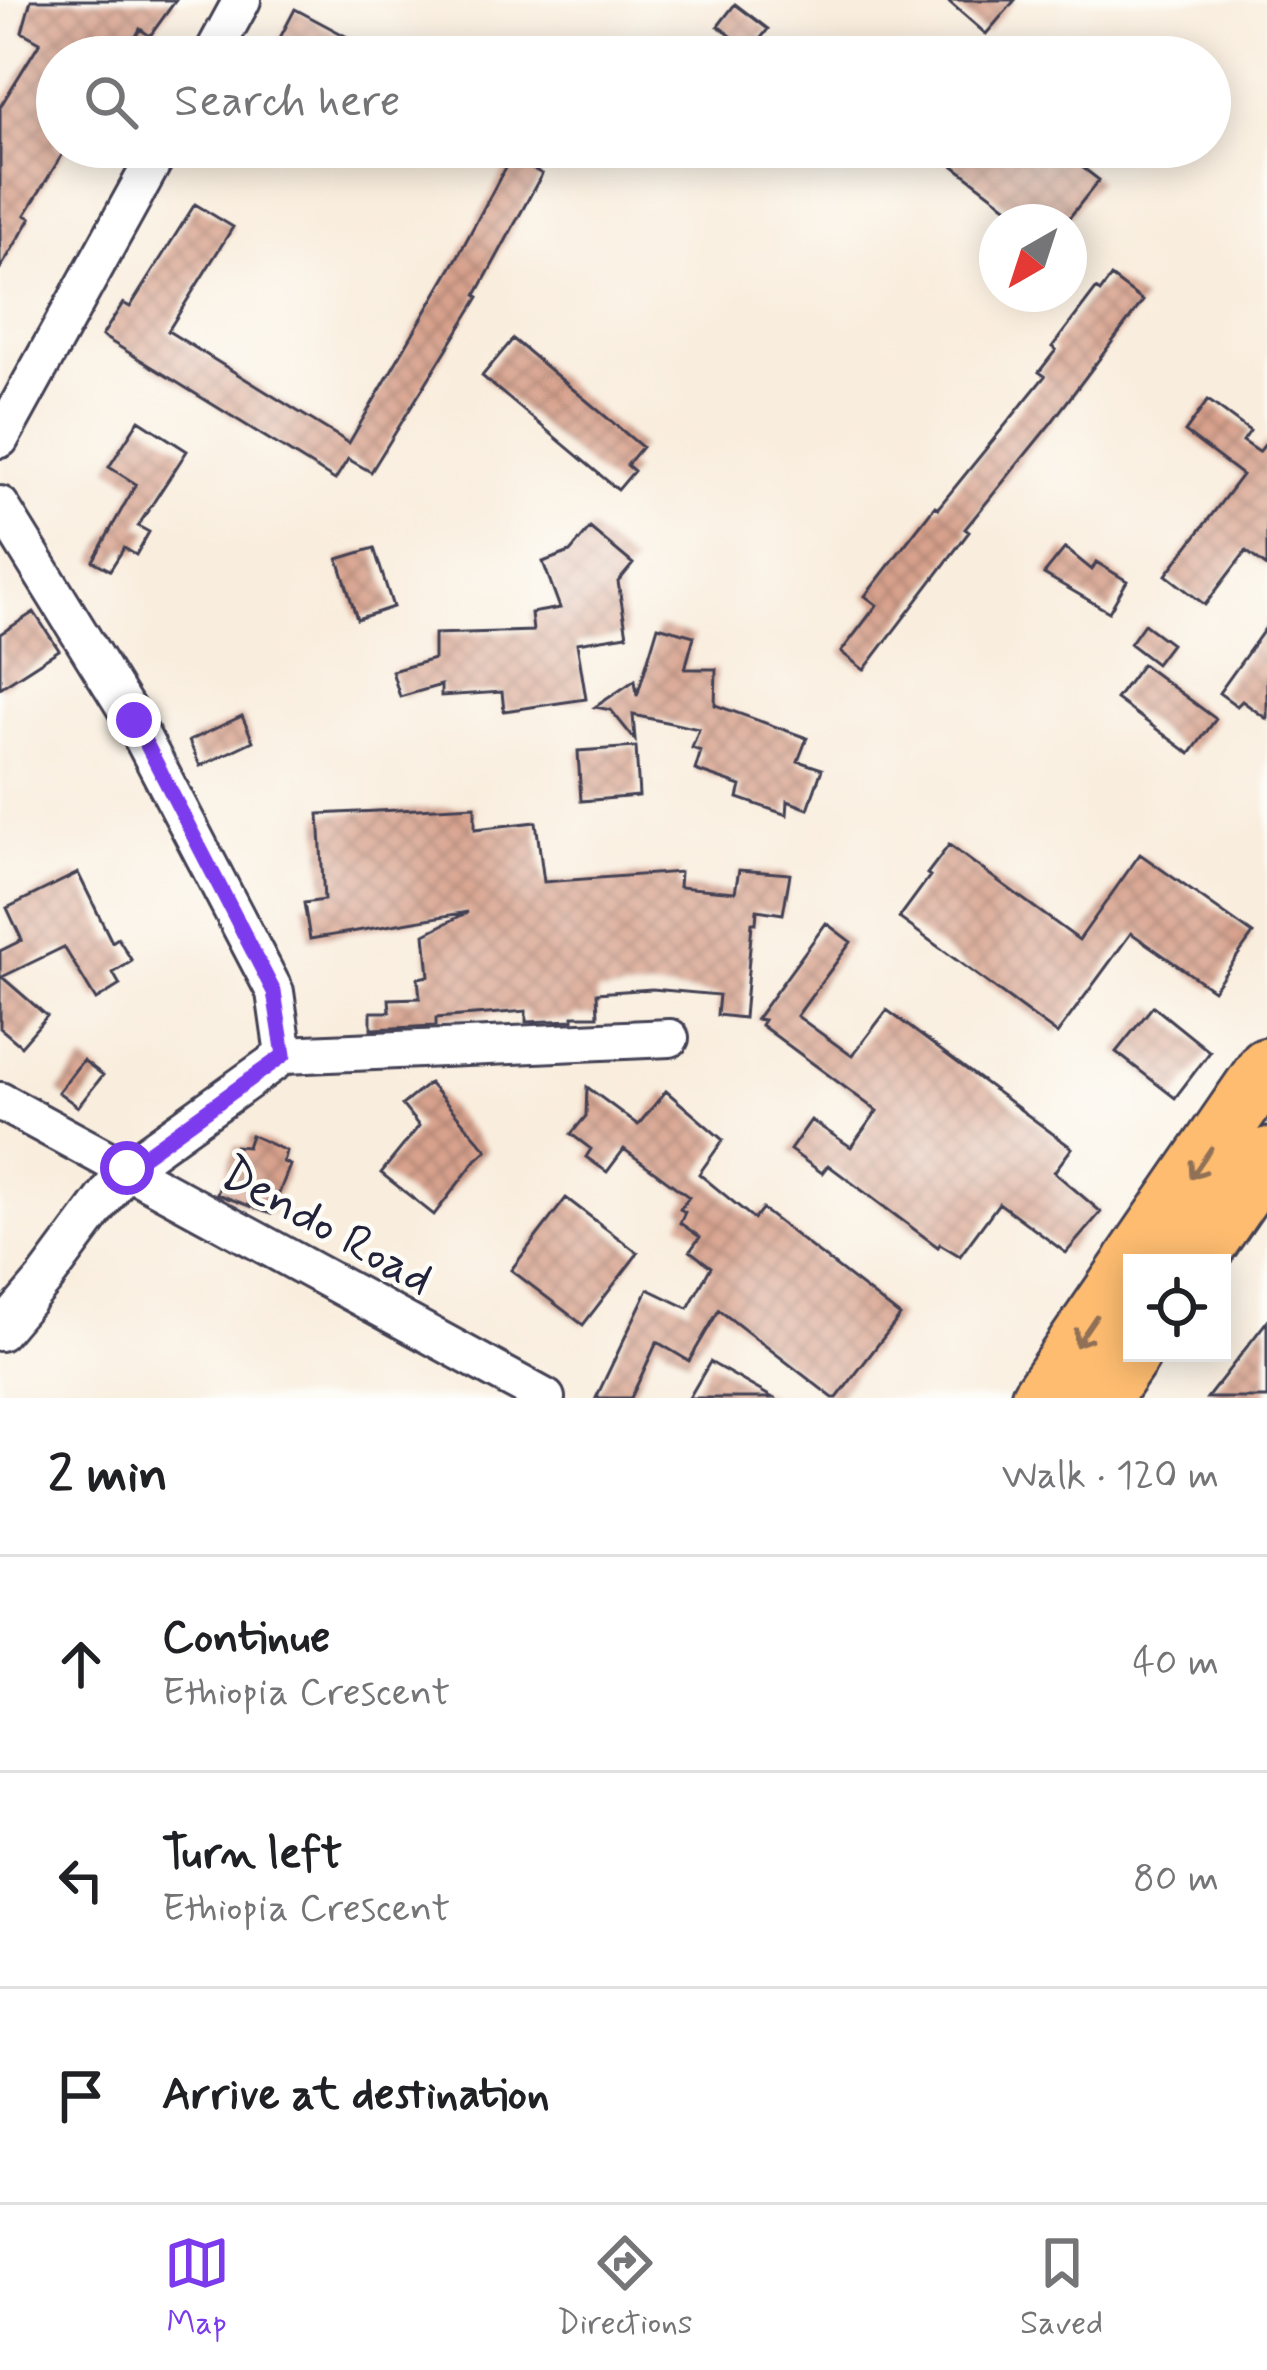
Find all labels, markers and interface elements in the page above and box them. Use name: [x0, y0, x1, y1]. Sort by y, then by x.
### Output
search box: [36, 36, 1231, 168]
icon: search: [78, 69, 144, 135]
text: Search here: [174, 73, 401, 132]
north arrow: [979, 204, 1087, 312]
route end: [107, 693, 161, 747]
route start: [100, 1141, 154, 1195]
street label: Dendo Road: [209, 1143, 444, 1311]
one-way arrow: [1189, 1146, 1214, 1179]
map controls: [1123, 1254, 1231, 1362]
button: locate: [1123, 1254, 1231, 1362]
one-way arrow: [1074, 1313, 1099, 1347]
text: 2 min: [48, 1443, 168, 1509]
text: Walk · 120 m: [1002, 1451, 1219, 1502]
text: Continue: [162, 1609, 330, 1668]
icon: ahead: [48, 1631, 114, 1697]
text: 40 m: [1132, 1638, 1219, 1689]
text: Ethiopia Crescent: [162, 1668, 450, 1719]
text: Turn left: [162, 1825, 342, 1884]
icon: left: [48, 1847, 114, 1913]
text: 80 m: [1133, 1854, 1219, 1905]
text: Ethiopia Crescent: [162, 1884, 450, 1935]
icon: arrive: [48, 2063, 114, 2129]
text: Arrive at destination: [162, 2066, 550, 2125]
tab: Map: [164, 2230, 230, 2346]
tab: Directions: [557, 2230, 693, 2346]
tab: Saved: [1020, 2230, 1103, 2346]

